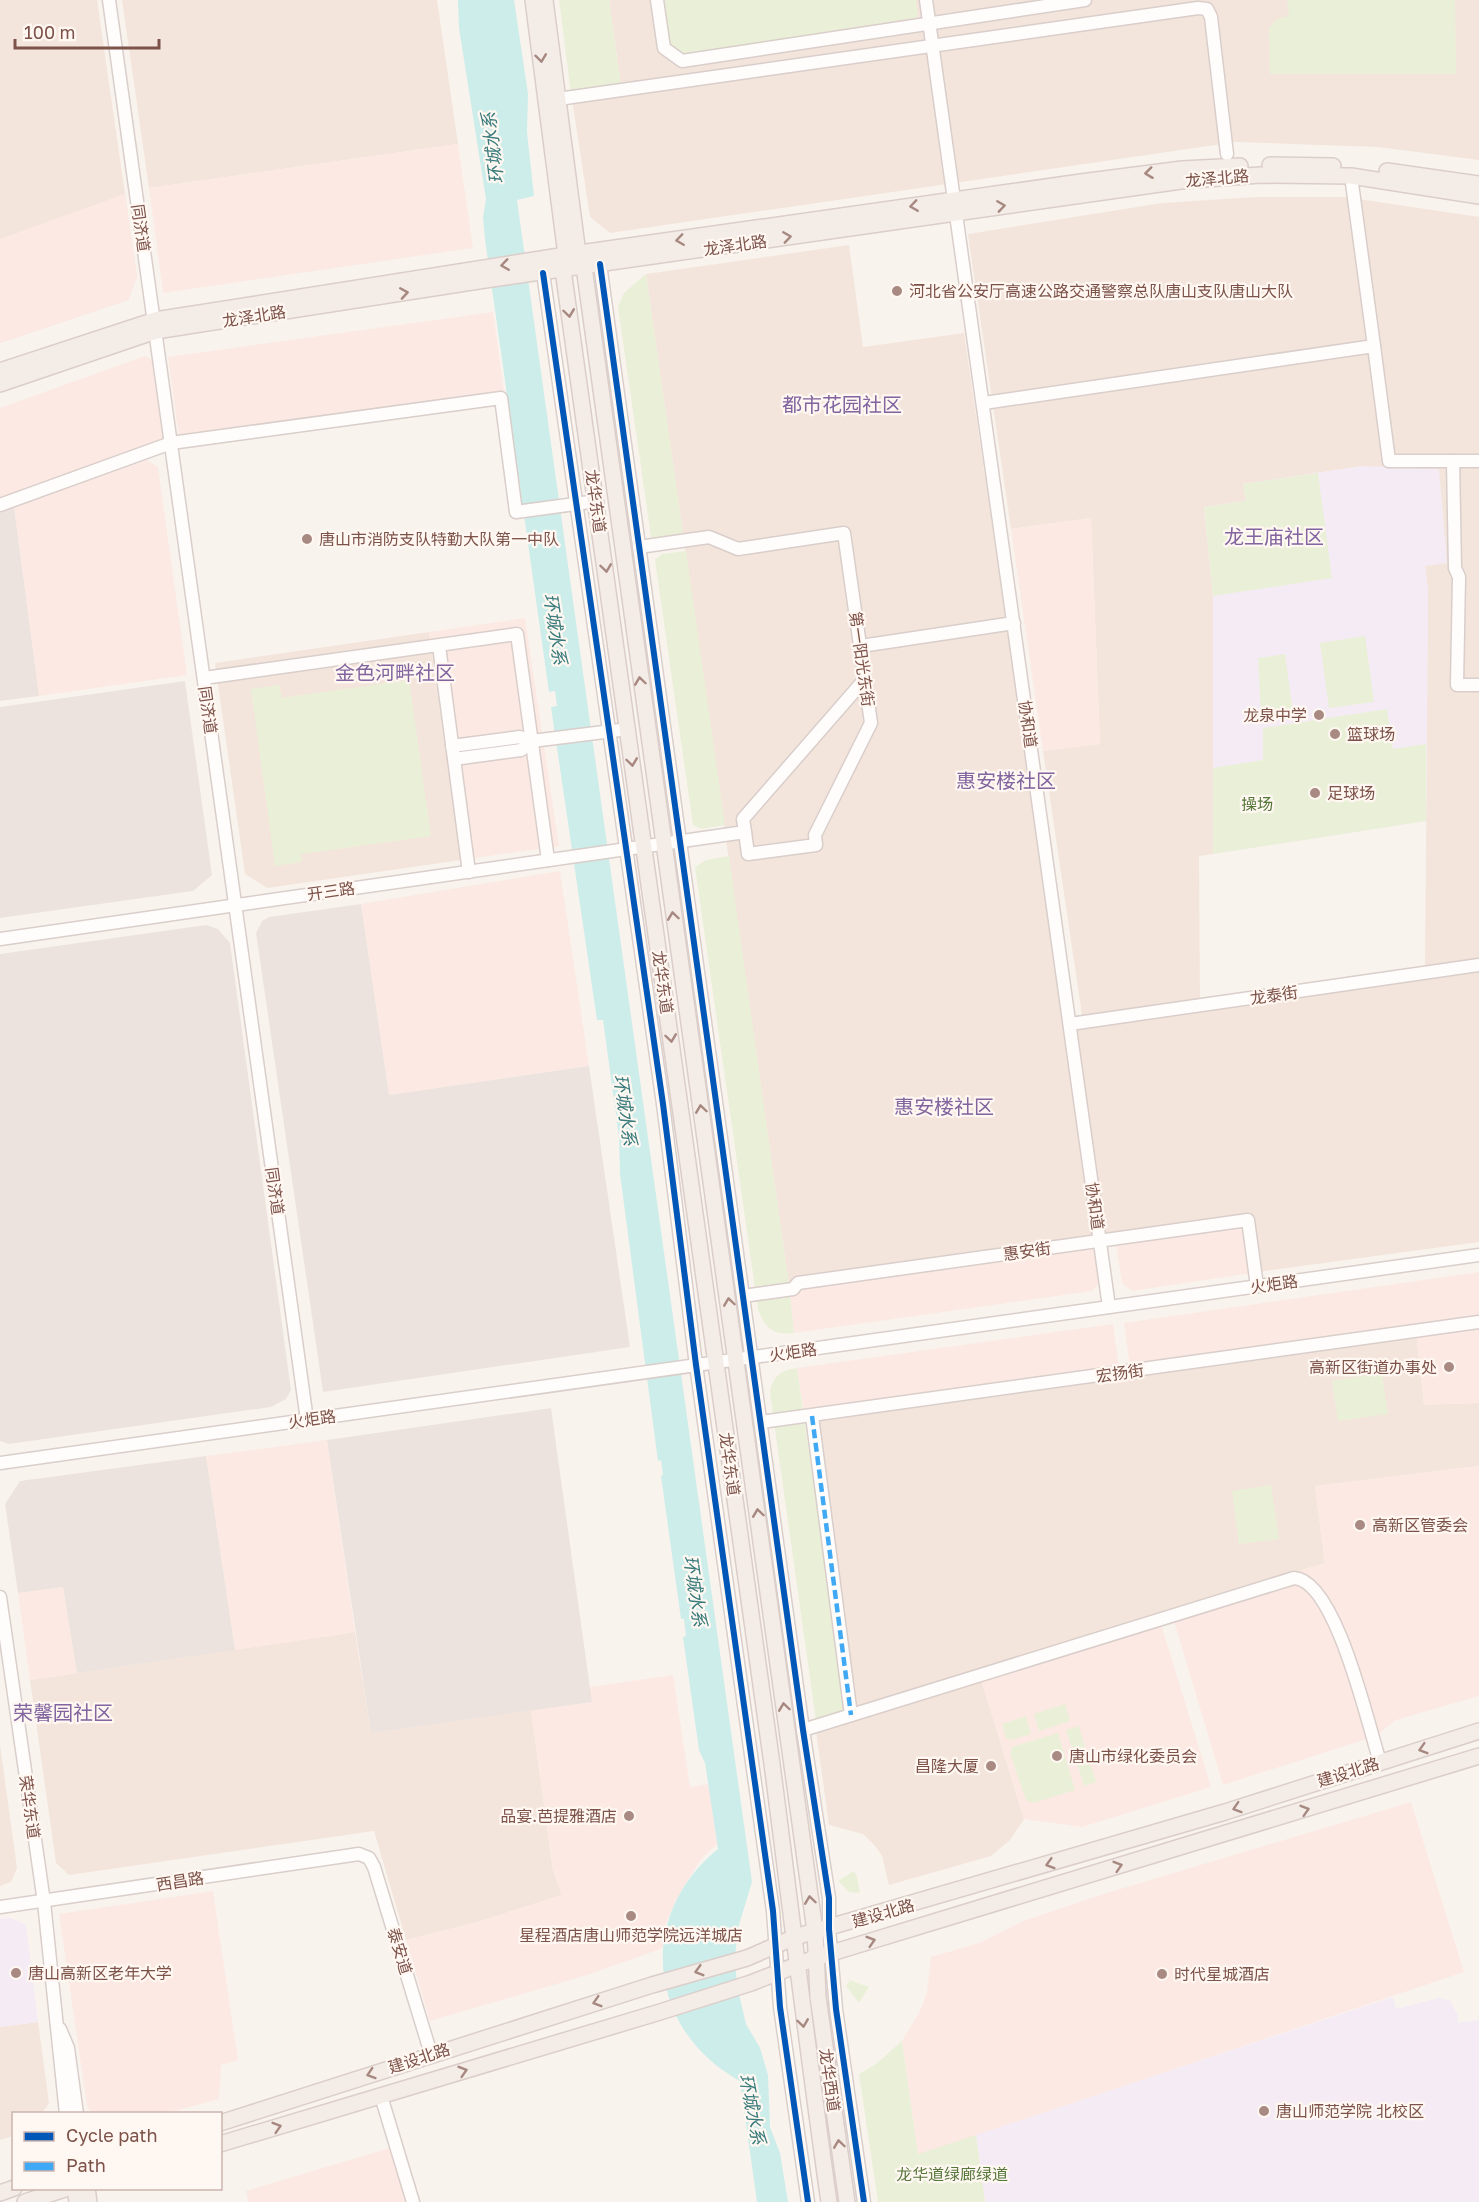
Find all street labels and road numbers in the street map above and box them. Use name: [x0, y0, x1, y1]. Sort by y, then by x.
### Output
street label: 龙泽北路: [1184, 165, 1250, 191]
street label: 同济道: [128, 203, 154, 253]
street label: 龙泽北路: [702, 231, 768, 259]
street label: 龙泽北路: [221, 301, 287, 331]
street label: 龙华东道: [582, 468, 610, 534]
street label: 第一阳光东街: [845, 610, 879, 708]
street label: 同济道: [195, 685, 221, 735]
street label: 协和道: [1015, 699, 1041, 749]
street label: 开三路: [306, 878, 356, 904]
street label: 龙华东道: [649, 949, 677, 1015]
street label: 龙泰街: [1249, 982, 1299, 1008]
street label: 同济道: [262, 1166, 288, 1216]
street label: 协和道: [1082, 1181, 1108, 1231]
street label: 惠安街: [1002, 1238, 1052, 1264]
street label: 火炬路: [1249, 1271, 1299, 1297]
street label: 火炬路: [768, 1339, 818, 1365]
street label: 宏扬街: [1095, 1360, 1145, 1386]
street label: 火炬路: [287, 1406, 337, 1432]
street label: 龙华东道: [716, 1431, 744, 1497]
street label: 建设北路: [1314, 1753, 1382, 1791]
street label: 荣华东道: [16, 1774, 44, 1840]
street label: 西昌路: [155, 1867, 205, 1895]
street label: 建设北路: [849, 1895, 917, 1931]
street label: 泰安道: [383, 1925, 417, 1977]
street label: 建设北路: [385, 2039, 453, 2077]
street label: 龙华西道: [816, 2047, 844, 2113]

